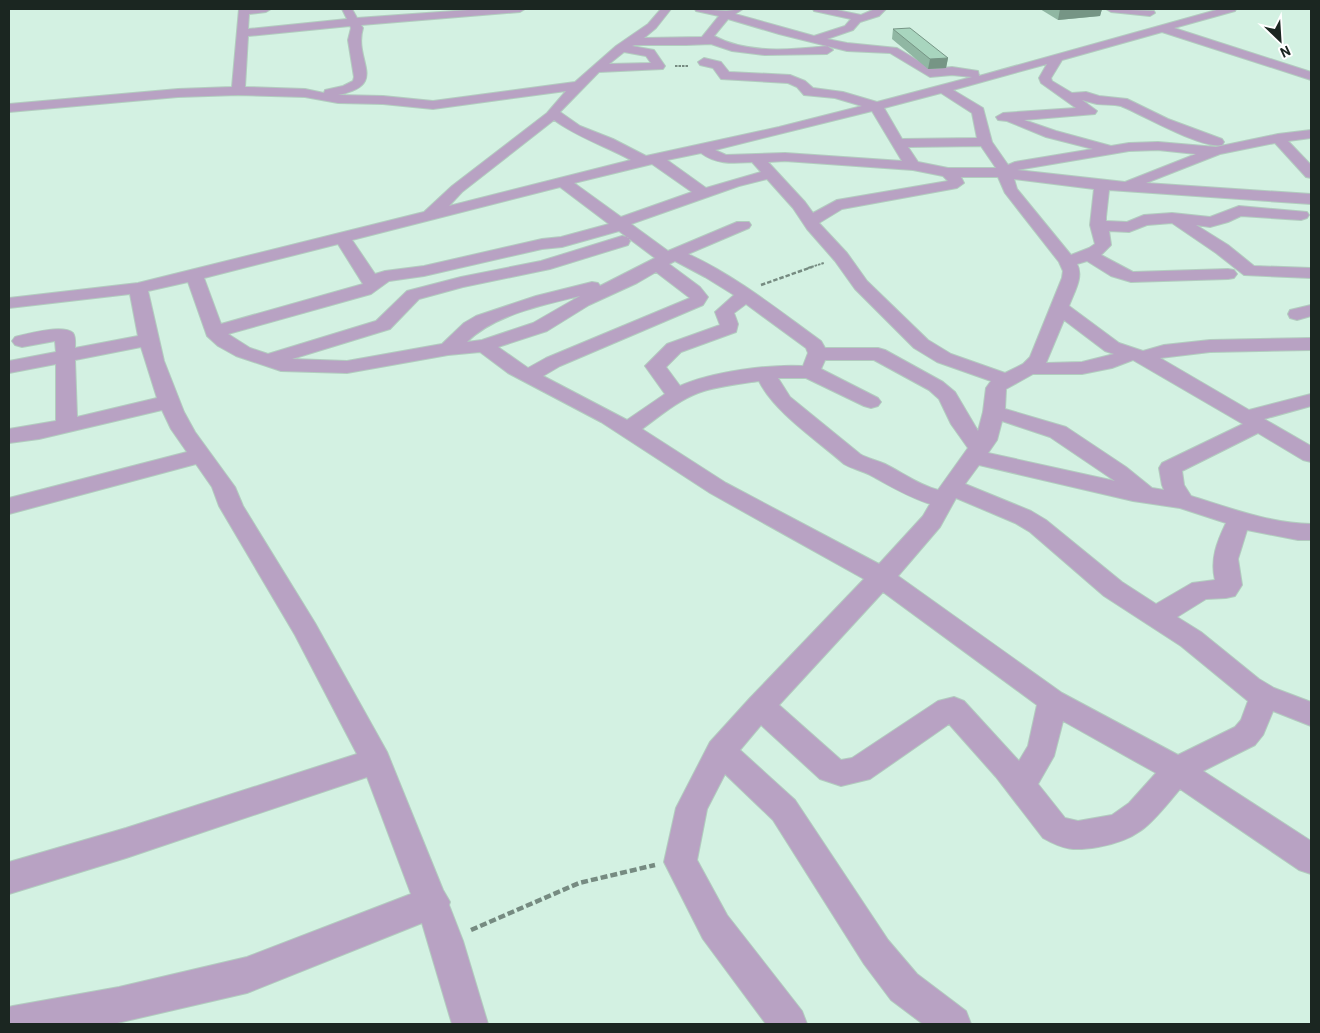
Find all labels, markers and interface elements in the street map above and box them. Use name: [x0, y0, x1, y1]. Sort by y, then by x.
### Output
north arrow: [1255, 15, 1305, 65]
text: N: [1278, 43, 1294, 62]

